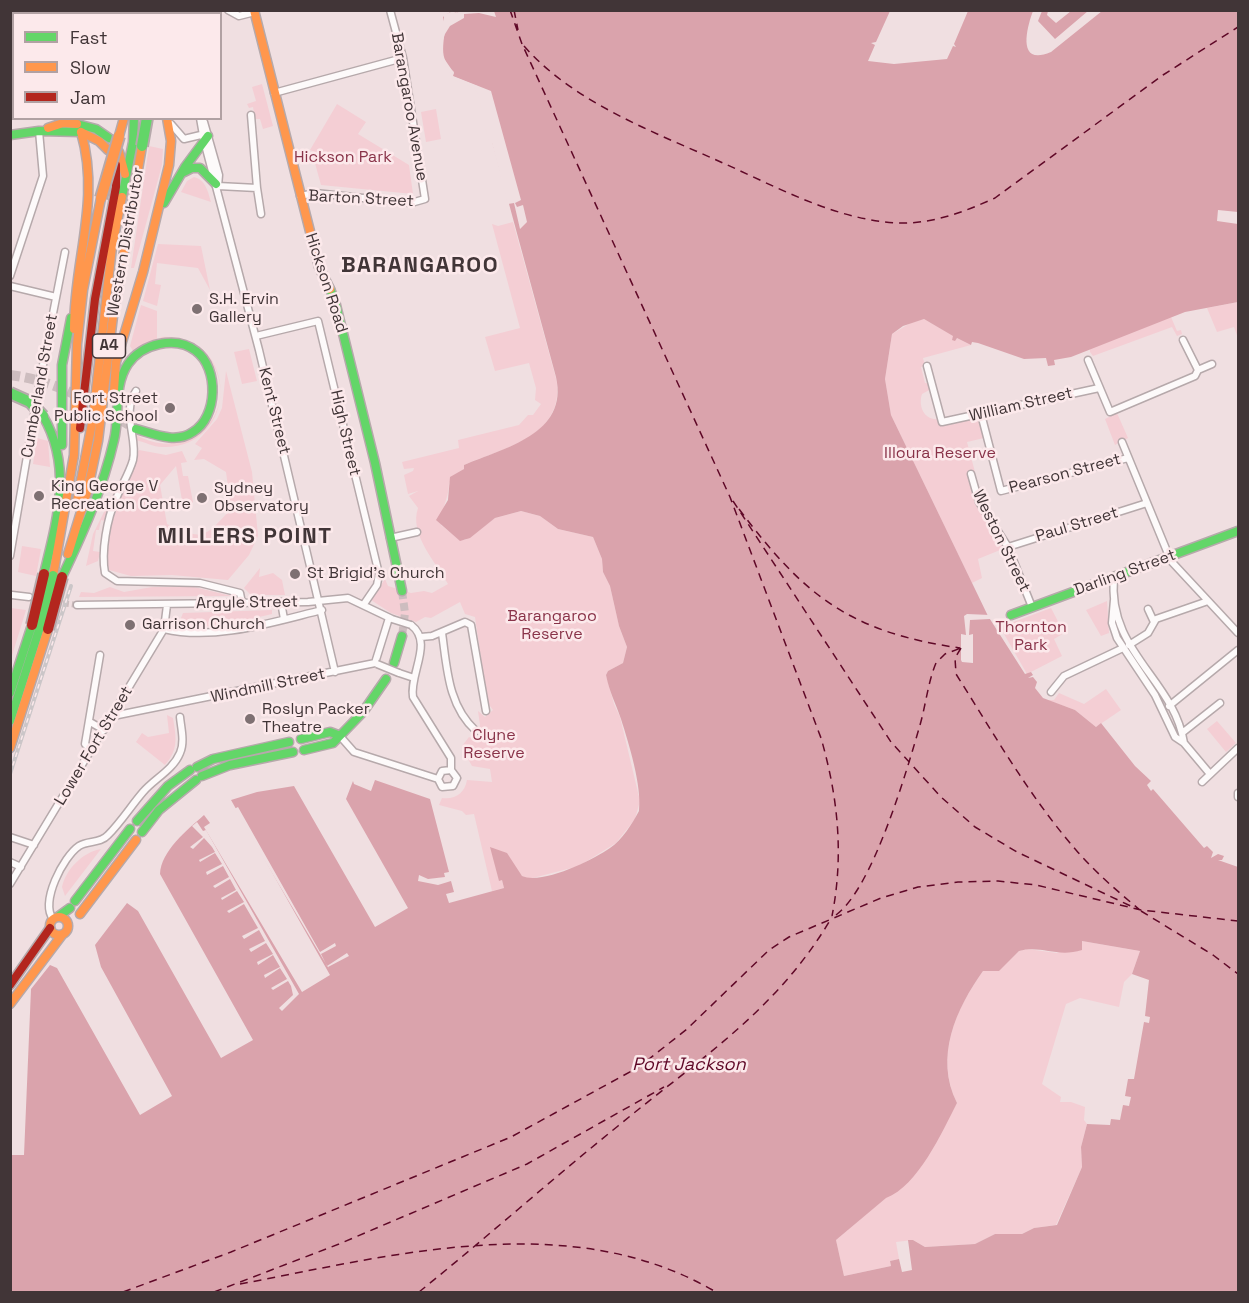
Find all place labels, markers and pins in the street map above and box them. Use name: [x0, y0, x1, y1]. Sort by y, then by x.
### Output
place label: S.H. Ervin Gallery: [209, 290, 279, 328]
marker: S.H. Ervin Gallery: [190, 302, 204, 316]
place label: Fort Street Public School: [54, 389, 158, 427]
marker: Fort Street Public School: [163, 401, 177, 415]
place label: King George V Recreation Centre: [51, 477, 191, 515]
place label: Sydney Observatory: [214, 479, 309, 517]
marker: King George V Recreation Centre: [32, 489, 46, 503]
marker: Sydney Observatory: [195, 491, 209, 505]
place label: St Brigid's Church: [307, 564, 445, 584]
marker: St Brigid's Church: [288, 567, 302, 581]
place label: Garrison Church: [142, 615, 265, 635]
marker: Garrison Church: [123, 618, 137, 632]
place label: Roslyn Packer Theatre: [262, 700, 370, 738]
marker: Roslyn Packer Theatre: [243, 712, 257, 726]

